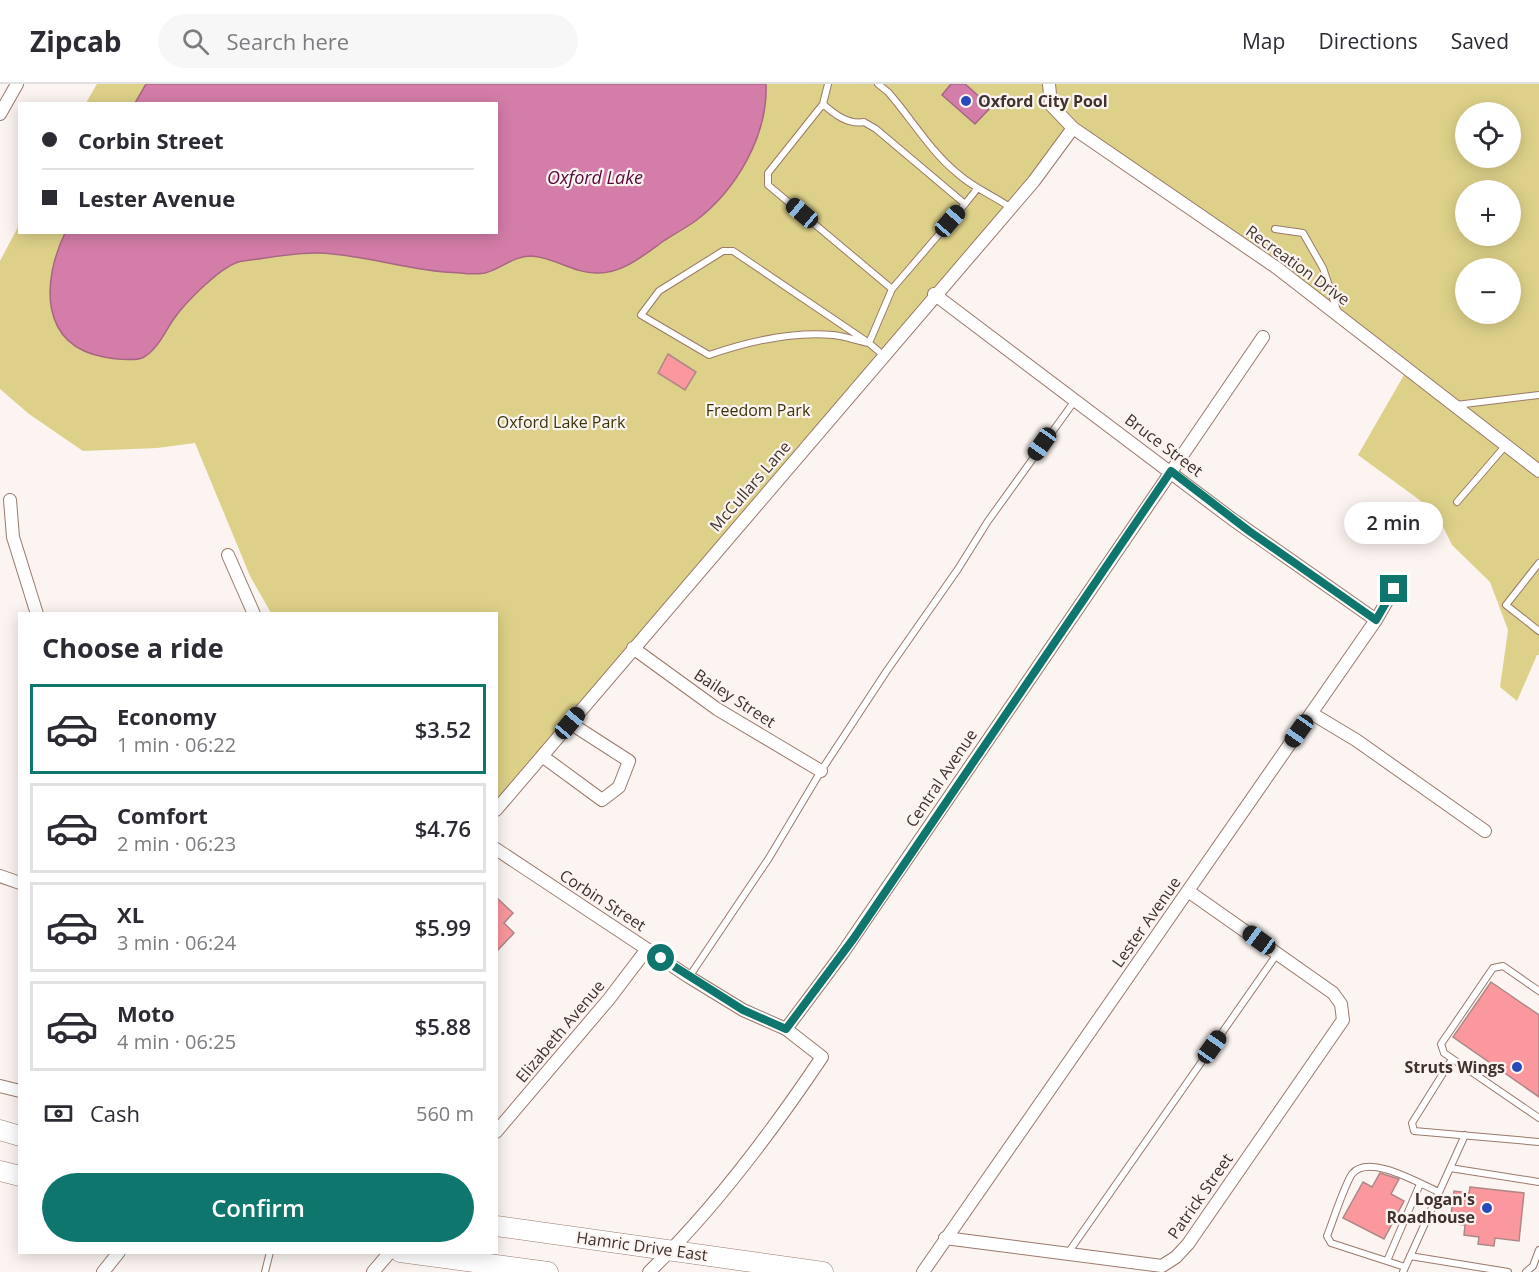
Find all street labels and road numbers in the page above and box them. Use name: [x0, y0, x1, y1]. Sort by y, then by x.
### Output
street label: Recreation Drive: [1242, 220, 1354, 310]
street label: Bruce Street: [1121, 408, 1208, 482]
street label: McCullars Lane: [705, 436, 795, 536]
street label: Bailey Street: [690, 663, 780, 733]
street label: Central Avenue: [900, 725, 982, 831]
street label: Corbin Street: [556, 864, 651, 936]
street label: Lester Avenue: [1107, 872, 1185, 972]
street label: Elizabeth Avenue: [511, 975, 609, 1087]
street label: Patrick Street: [1162, 1149, 1238, 1243]
street label: Hamric Drive East: [575, 1226, 709, 1266]

